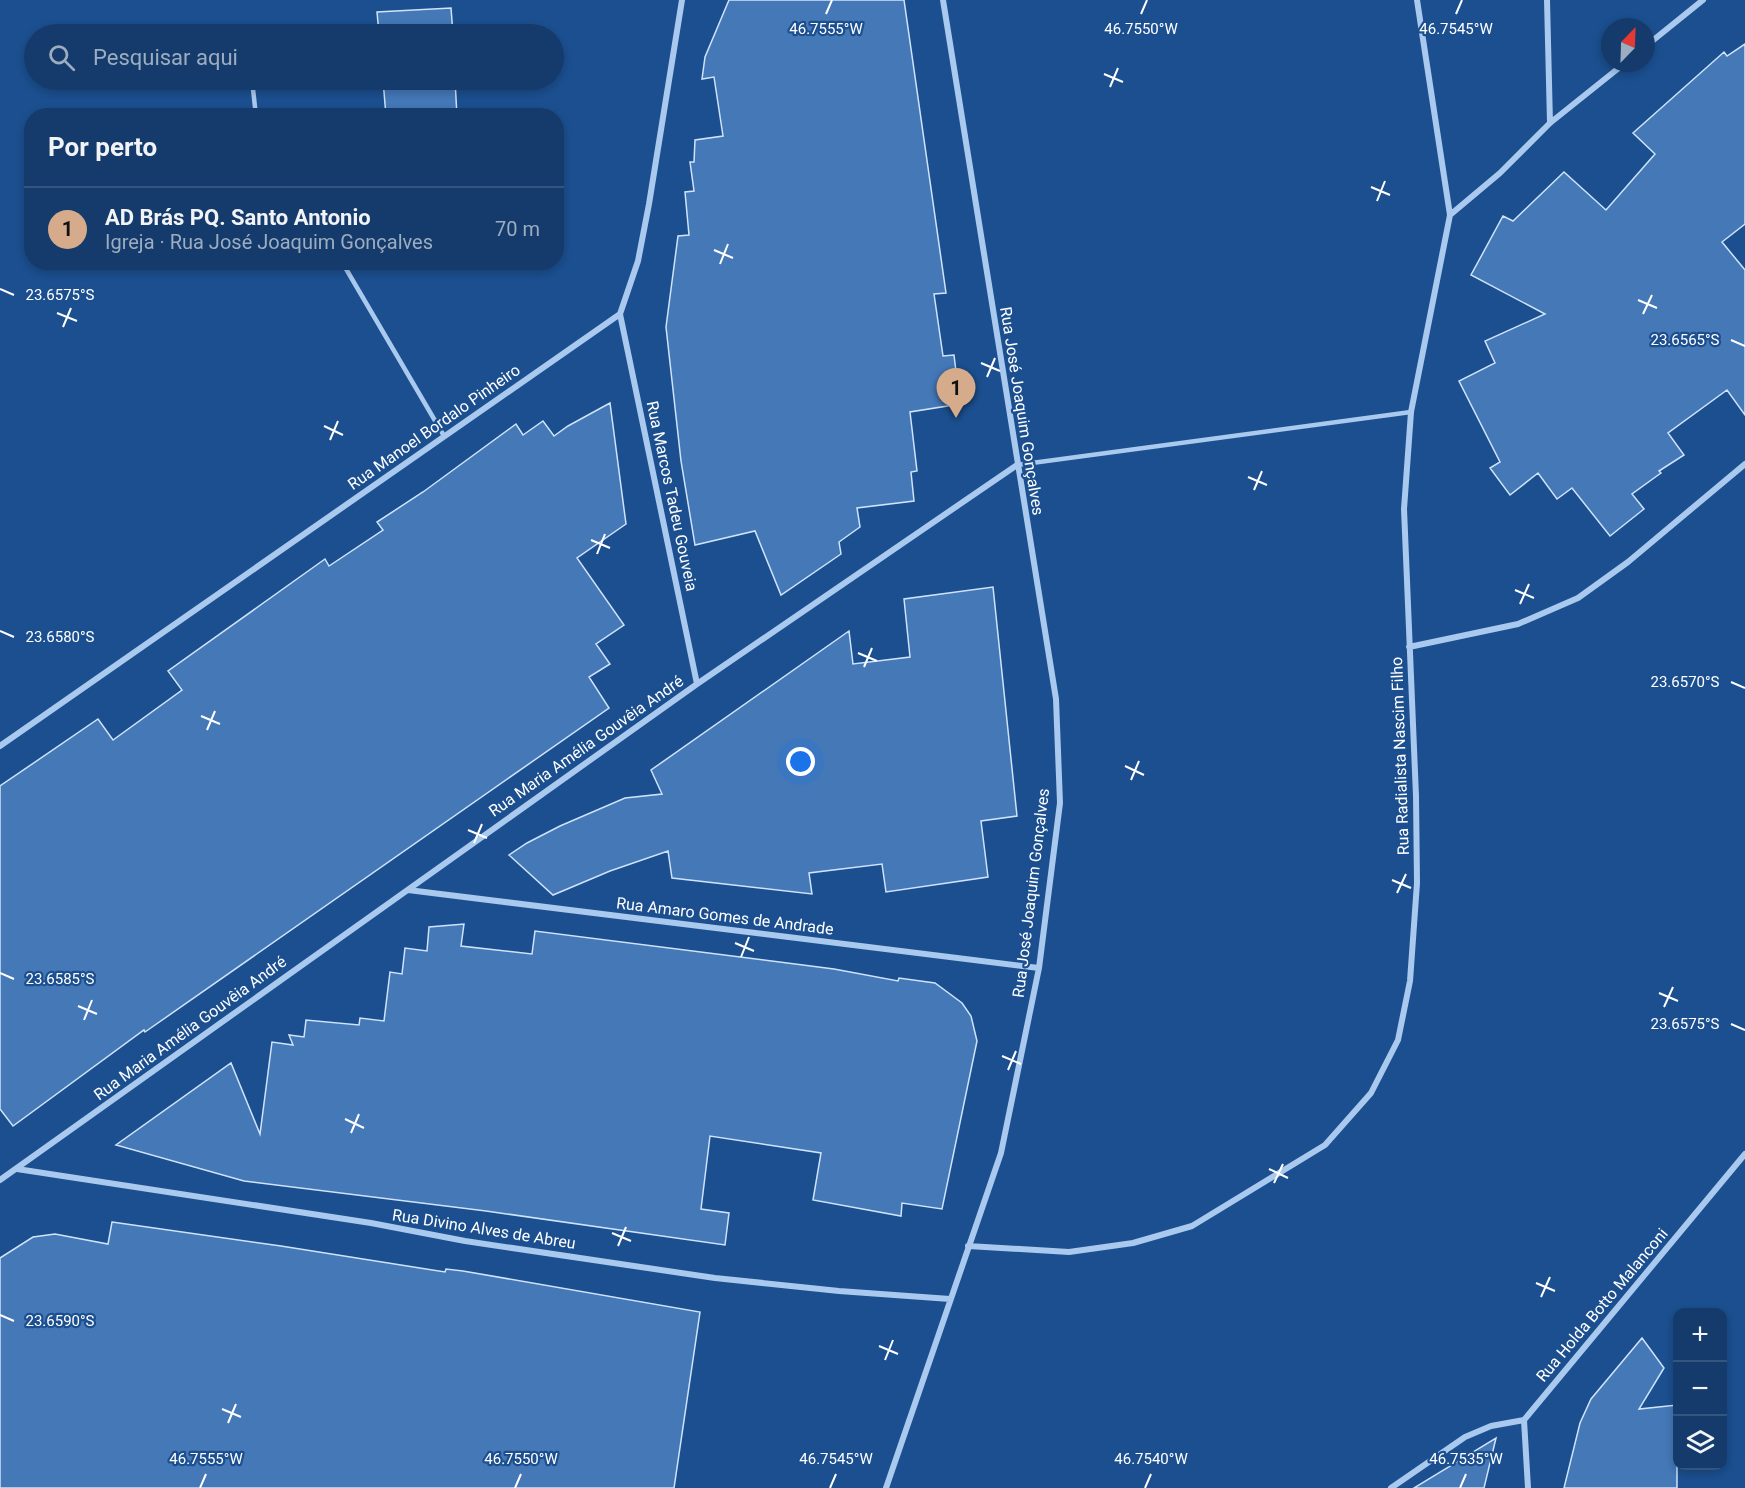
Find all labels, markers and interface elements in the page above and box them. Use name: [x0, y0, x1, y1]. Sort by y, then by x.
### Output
north arrow: [1601, 18, 1655, 72]
text: 46.7555°W: [789, 20, 863, 38]
text: 46.7550°W: [1104, 20, 1178, 38]
text: 46.7545°W: [1419, 20, 1493, 38]
search box: [24, 24, 564, 90]
icon: search: [45, 41, 78, 74]
text: Pesquisar aqui: [93, 45, 238, 70]
text: Por perto: [48, 132, 157, 162]
text: AD Brás PQ. Santo Antonio: [105, 205, 371, 230]
text: 1: [62, 217, 73, 241]
text: 70 m: [495, 217, 540, 241]
text: Igreja · Rua José Joaquim Gonçalves: [105, 230, 433, 254]
text: 23.6575°S: [25, 286, 95, 304]
street label: Rua José Joaquim Gonçalves: [996, 305, 1048, 517]
text: 23.6565°S: [1650, 331, 1720, 349]
street label: Rua Manoel Bordalo Pinheiro: [344, 360, 524, 494]
pin: 1: [936, 368, 976, 418]
street label: Rua Marcos Tadeu Gouveia: [643, 399, 701, 593]
text: 23.6580°S: [25, 628, 95, 646]
street label: Rua Radialista Nascim Filho: [1387, 656, 1413, 856]
street label: Rua Maria Amélia Gouvêia André: [485, 671, 687, 821]
text: 23.6570°S: [1650, 673, 1720, 691]
your location: [786, 747, 815, 776]
street label: Rua José Joaquim Gonçalves: [1009, 787, 1053, 999]
street label: Rua Amaro Gomes de Andrade: [615, 893, 835, 939]
street label: Rua Maria Amélia Gouvêia André: [90, 952, 290, 1104]
text: 23.6585°S: [25, 970, 95, 988]
text: 23.6575°S: [1650, 1015, 1720, 1033]
street label: Rua Divino Alves de Abreu: [391, 1205, 577, 1253]
street label: Rua Holda Botto Malanconi: [1532, 1224, 1672, 1386]
map controls: [1673, 1308, 1727, 1470]
button: +: [1673, 1308, 1727, 1362]
text: 23.6590°S: [25, 1312, 95, 1330]
button: −: [1673, 1362, 1727, 1416]
button: layers: [1673, 1416, 1727, 1470]
text: 46.7555°W: [169, 1450, 243, 1468]
text: 46.7550°W: [484, 1450, 558, 1468]
text: 46.7545°W: [799, 1450, 873, 1468]
text: 46.7540°W: [1114, 1450, 1188, 1468]
text: 46.7535°W: [1429, 1450, 1503, 1468]

